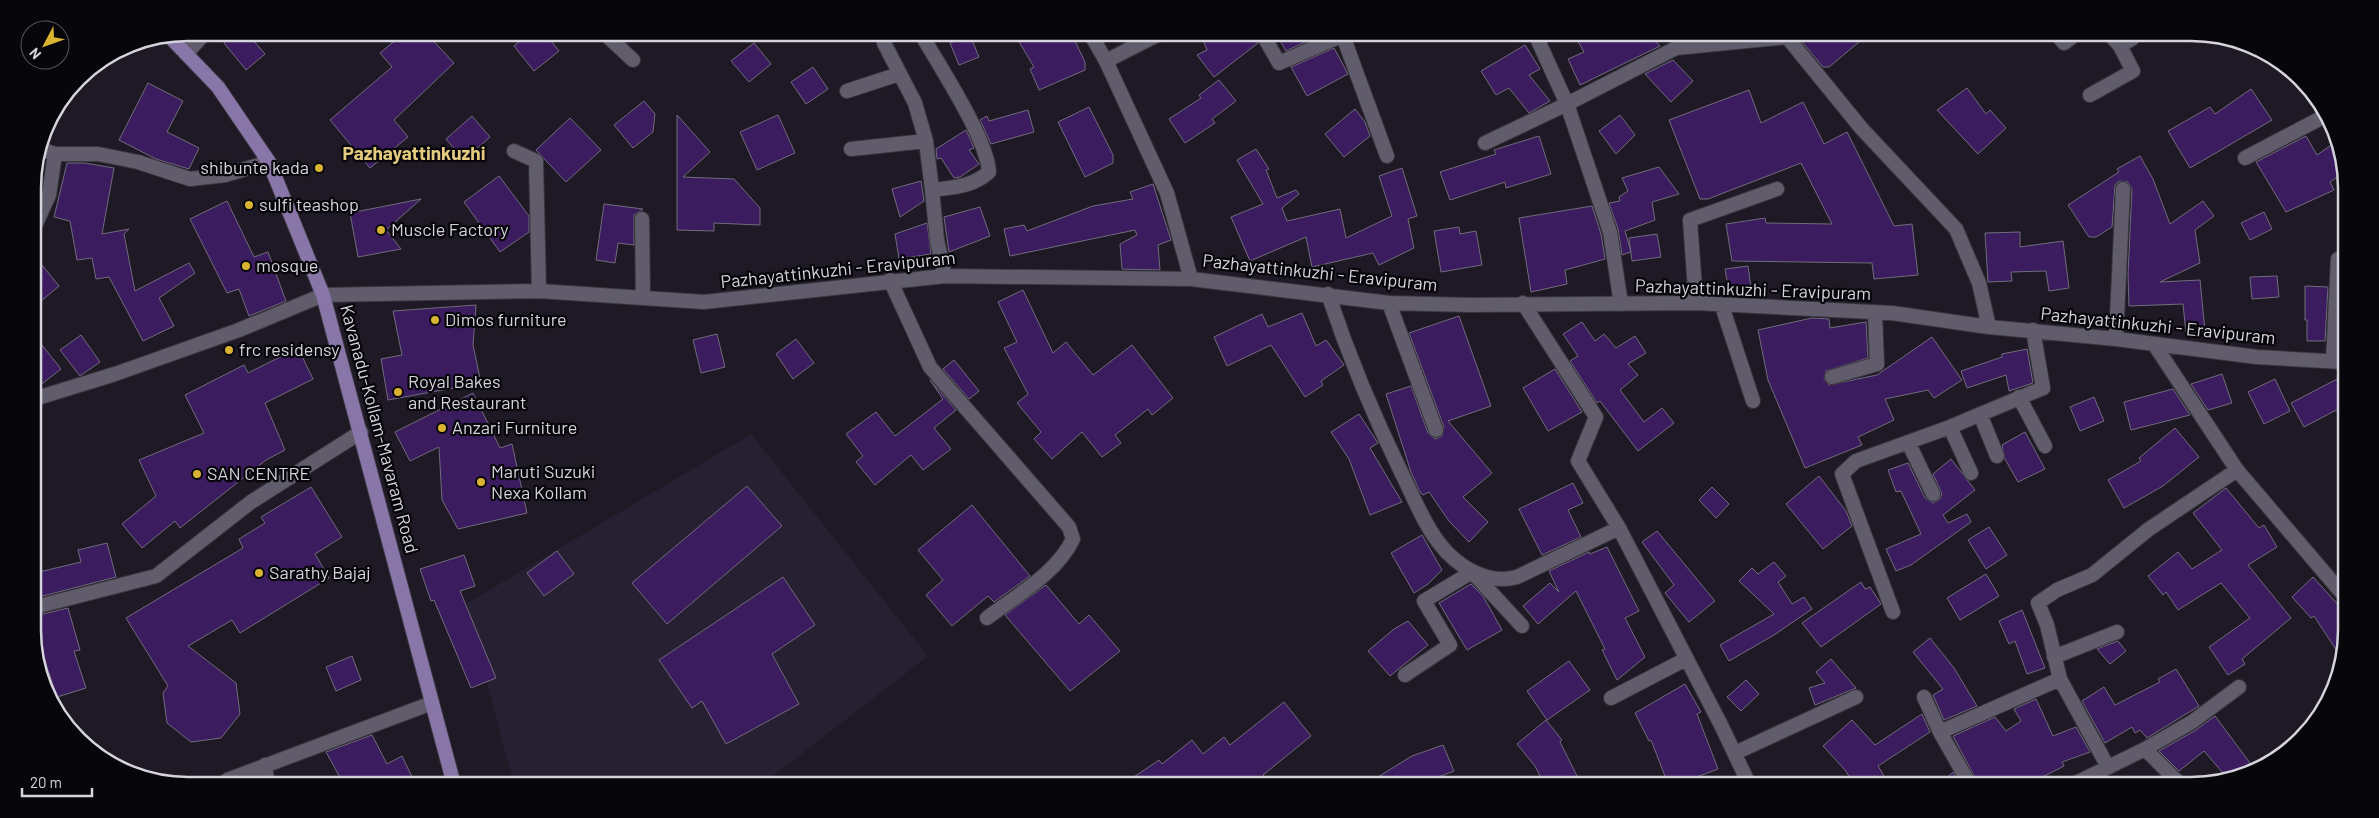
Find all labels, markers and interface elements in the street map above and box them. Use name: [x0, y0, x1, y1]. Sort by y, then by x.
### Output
north arrow: [20, 20, 70, 70]
text: N: [25, 45, 44, 63]
district label: Pazhayattinkuzhi: [342, 141, 486, 164]
place label: shibunte kada: [200, 156, 309, 178]
marker: shibunte kada: [313, 162, 325, 174]
place label: sulfi teashop: [259, 193, 359, 215]
marker: sulfi teashop: [243, 199, 255, 211]
place label: Muscle Factory: [391, 218, 509, 240]
marker: Muscle Factory: [375, 224, 387, 236]
street label: Pazhayattinkuzhi - Eravipuram: [719, 246, 957, 292]
street label: Pazhayattinkuzhi - Eravipuram: [1201, 249, 1439, 295]
place label: mosque: [256, 254, 318, 276]
marker: mosque: [240, 260, 252, 272]
street label: Pazhayattinkuzhi - Eravipuram: [1635, 274, 1871, 304]
street label: Kavanadu-Kollam-Mavaram Road: [336, 302, 424, 555]
street label: Pazhayattinkuzhi - Eravipuram: [2039, 302, 2277, 348]
place label: Dimos furniture: [445, 308, 567, 330]
marker: Dimos furniture: [429, 314, 441, 326]
place label: frc residensy: [239, 338, 340, 360]
marker: frc residensy: [223, 344, 235, 356]
place label: Royal Bakes and Restaurant: [408, 370, 527, 413]
marker: Royal Bakes and Restaurant: [392, 386, 404, 398]
place label: Anzari Furniture: [452, 416, 577, 438]
marker: Anzari Furniture: [436, 422, 448, 434]
place label: Maruti Suzuki Nexa Kollam: [491, 460, 595, 503]
place label: SAN CENTRE: [207, 462, 310, 484]
marker: SAN CENTRE: [191, 468, 203, 480]
marker: Maruti Suzuki Nexa Kollam: [475, 476, 487, 488]
place label: Sarathy Bajaj: [269, 561, 371, 583]
marker: Sarathy Bajaj: [253, 567, 265, 579]
scale bar: [22, 766, 92, 798]
text: 20 m: [30, 773, 62, 791]

